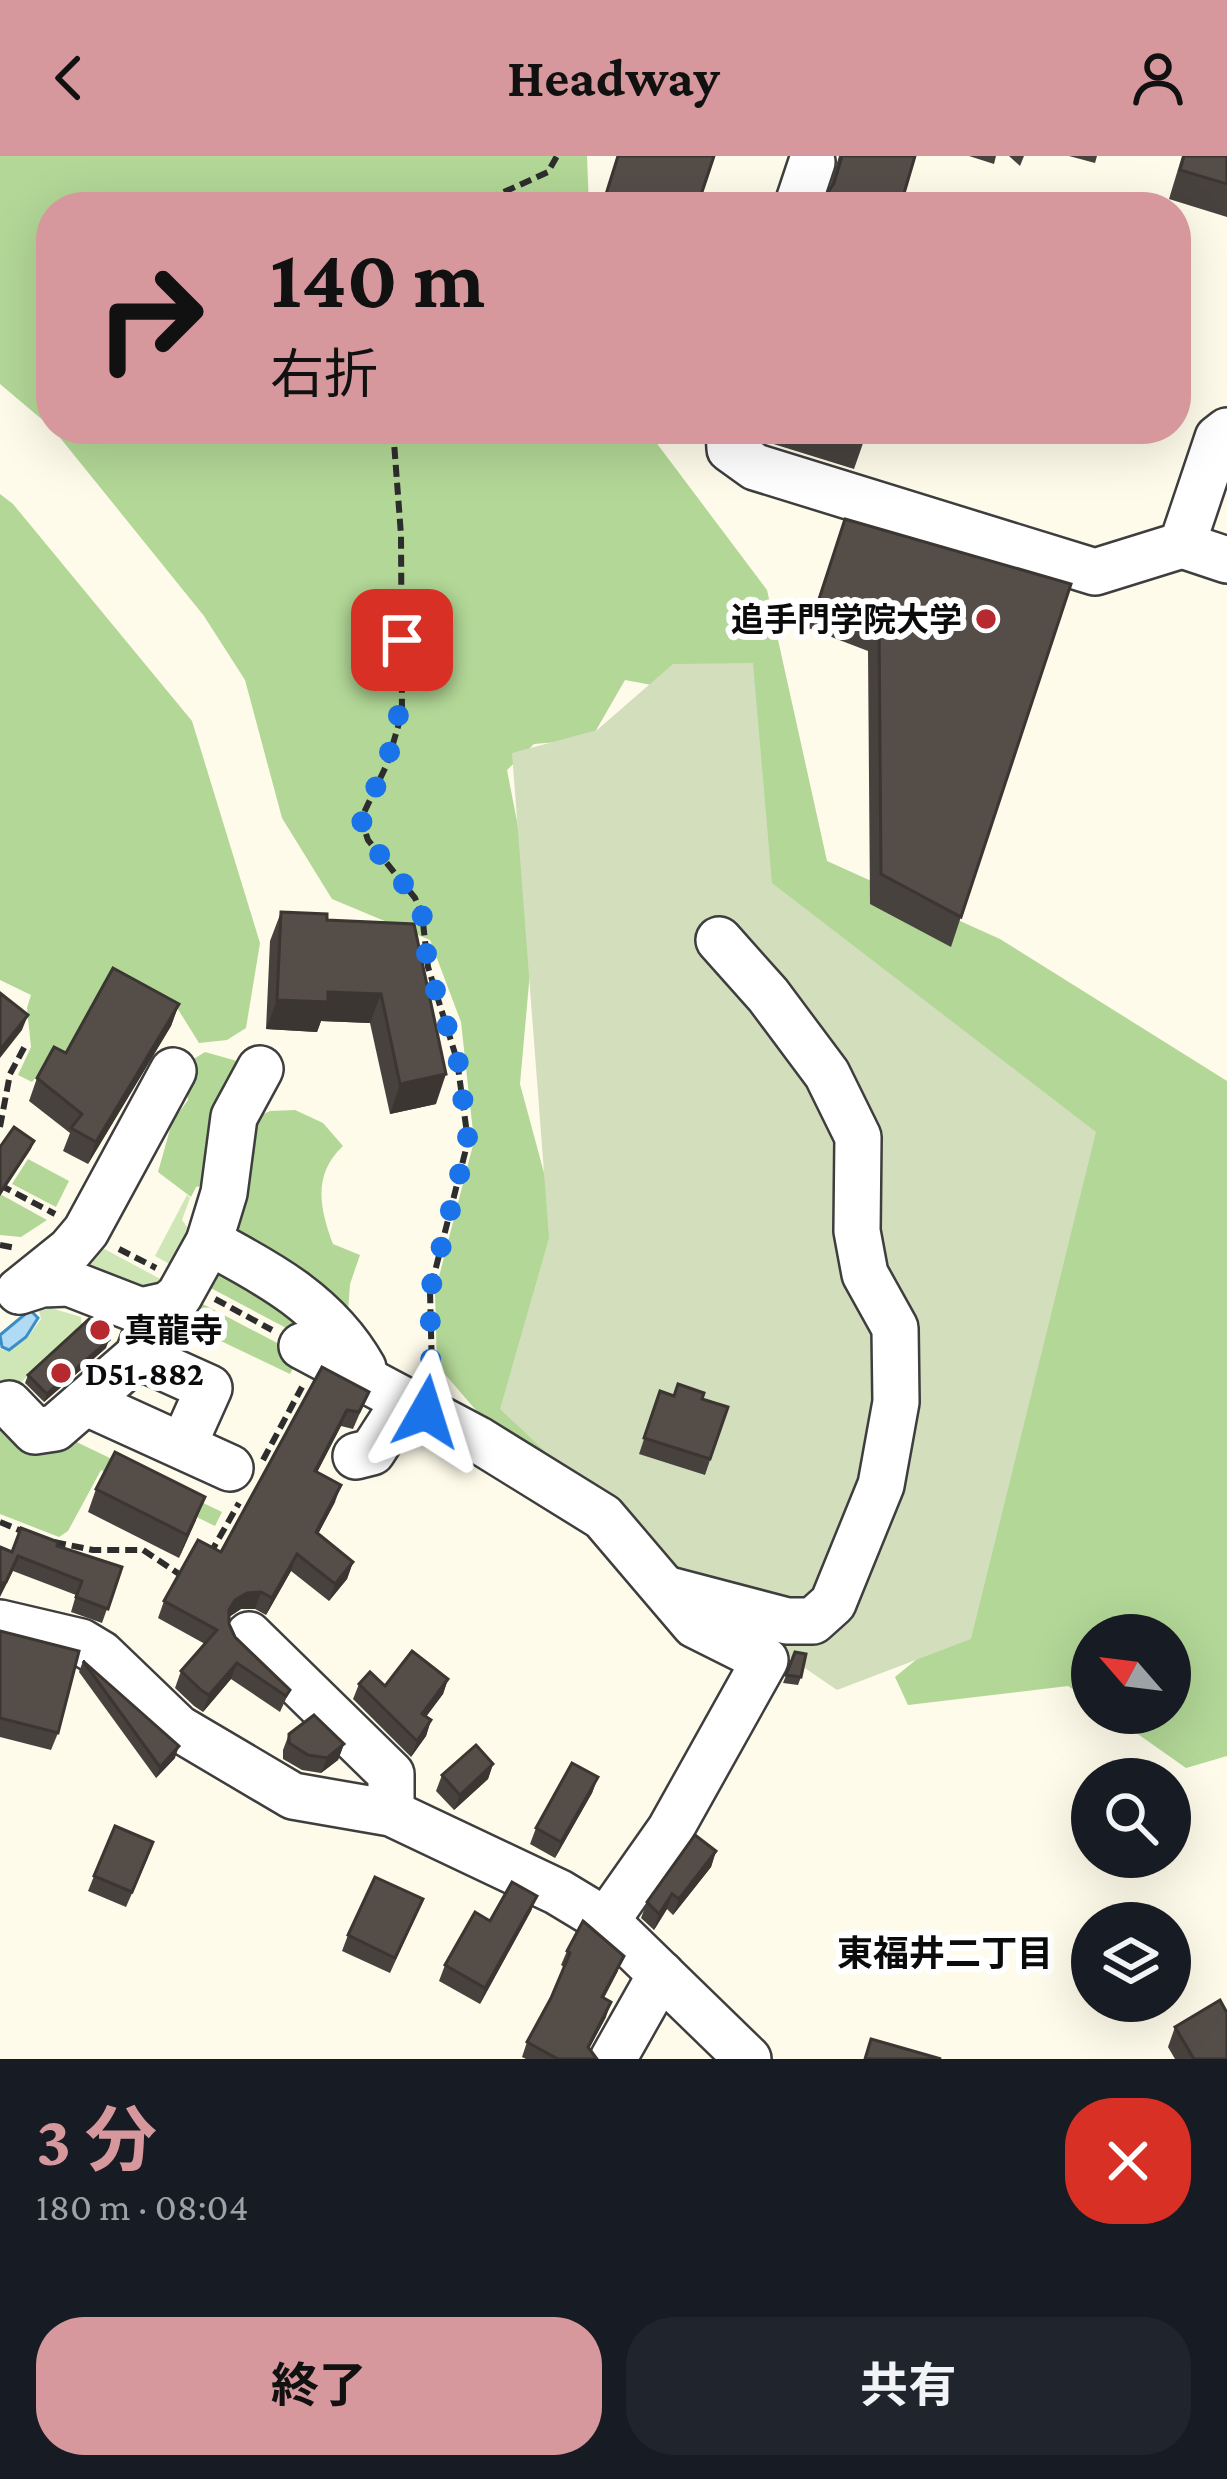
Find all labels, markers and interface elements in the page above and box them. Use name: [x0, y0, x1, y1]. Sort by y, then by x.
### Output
icon: back: [36, 45, 102, 111]
icon: person: [1125, 45, 1191, 111]
text: Headway: [507, 48, 720, 108]
text: 140 m: [270, 232, 485, 325]
icon: right: [72, 240, 228, 396]
text: 右折: [270, 345, 378, 405]
pin: [351, 589, 453, 691]
place label: 追手門学院大学: [731, 601, 962, 638]
marker: 追手門学院大学: [973, 606, 999, 632]
icon: arrive: [369, 607, 435, 673]
place label: 真龍寺: [124, 1312, 223, 1349]
marker: 真龍寺: [87, 1317, 113, 1343]
position arrow: [363, 1349, 489, 1475]
place label: D51-882: [85, 1355, 204, 1392]
marker: D51-882: [48, 1360, 74, 1386]
north arrow: [1071, 1614, 1191, 1734]
map controls: [1071, 1614, 1191, 2022]
button: search: [1071, 1758, 1191, 1878]
button: layers: [1071, 1902, 1191, 2022]
district label: 東福井二丁目: [837, 1934, 1053, 1974]
button: close: [1065, 2098, 1191, 2224]
text: 3 分: [36, 2100, 157, 2180]
text: 180 m · 08:04: [36, 2185, 249, 2228]
button: 終了: [36, 2317, 602, 2455]
button: 共有: [626, 2317, 1191, 2455]

